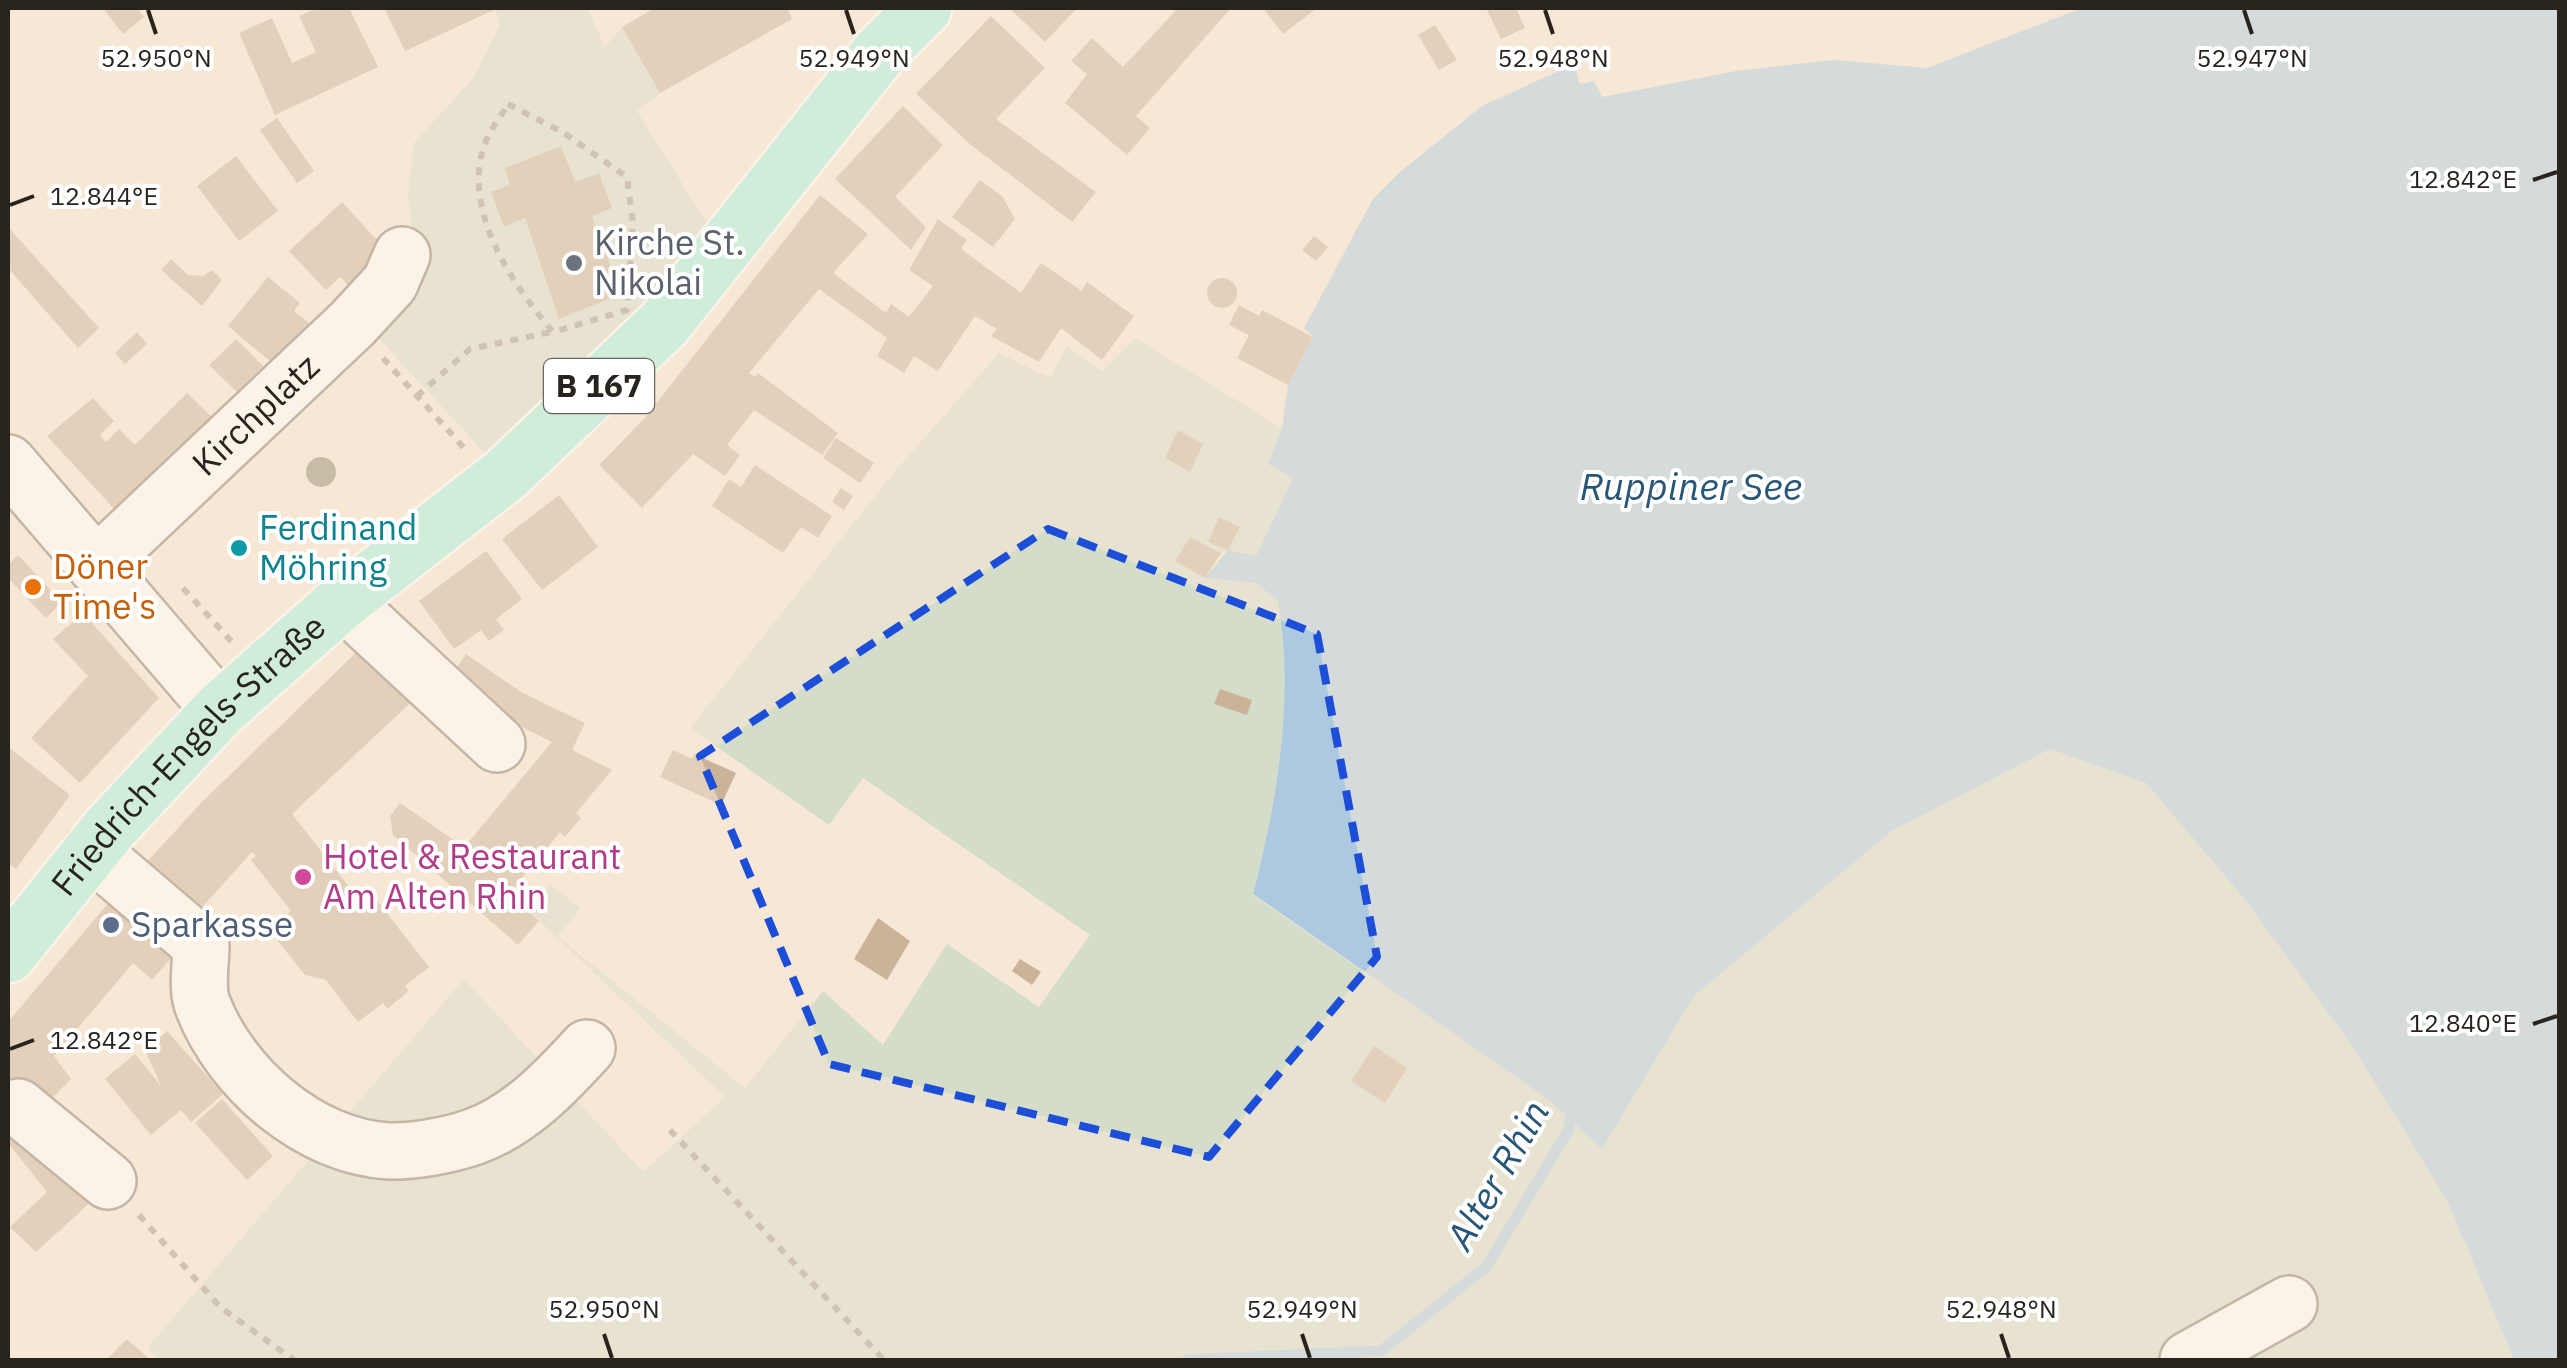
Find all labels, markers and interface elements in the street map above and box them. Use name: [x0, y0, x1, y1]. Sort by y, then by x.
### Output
text: 52.950°N: [100, 41, 212, 74]
text: 52.949°N: [798, 41, 910, 74]
text: 52.948°N: [1497, 41, 1609, 74]
text: 52.947°N: [2196, 41, 2308, 74]
text: 12.842°E: [2409, 162, 2517, 195]
text: 12.844°E: [50, 179, 158, 212]
place label: Kirche St. Nikolai: [594, 219, 745, 305]
marker: Kirche St. Nikolai: [563, 252, 585, 274]
street label: Kirchplatz: [182, 343, 328, 485]
road number: B 167: [544, 359, 654, 413]
water label: Ruppiner See: [1580, 461, 1802, 510]
place label: Ferdinand Möhring: [259, 504, 417, 590]
marker: Ferdinand Möhring: [228, 537, 250, 559]
place label: Döner Time's: [53, 543, 156, 629]
marker: Döner Time's: [22, 576, 44, 598]
street label: Friedrich-Engels-Straße: [41, 603, 335, 905]
place label: Hotel & Restaurant Am Alten Rhin: [323, 833, 621, 919]
marker: Hotel & Restaurant Am Alten Rhin: [292, 866, 314, 888]
place label: Sparkasse: [131, 901, 293, 947]
marker: Sparkasse: [100, 914, 122, 936]
text: 12.840°E: [2409, 1006, 2517, 1039]
text: 12.842°E: [50, 1023, 158, 1056]
water label: Alter Rhin: [1433, 1091, 1559, 1260]
text: 52.950°N: [548, 1292, 660, 1325]
text: 52.949°N: [1246, 1292, 1358, 1325]
text: 52.948°N: [1945, 1292, 2057, 1325]

